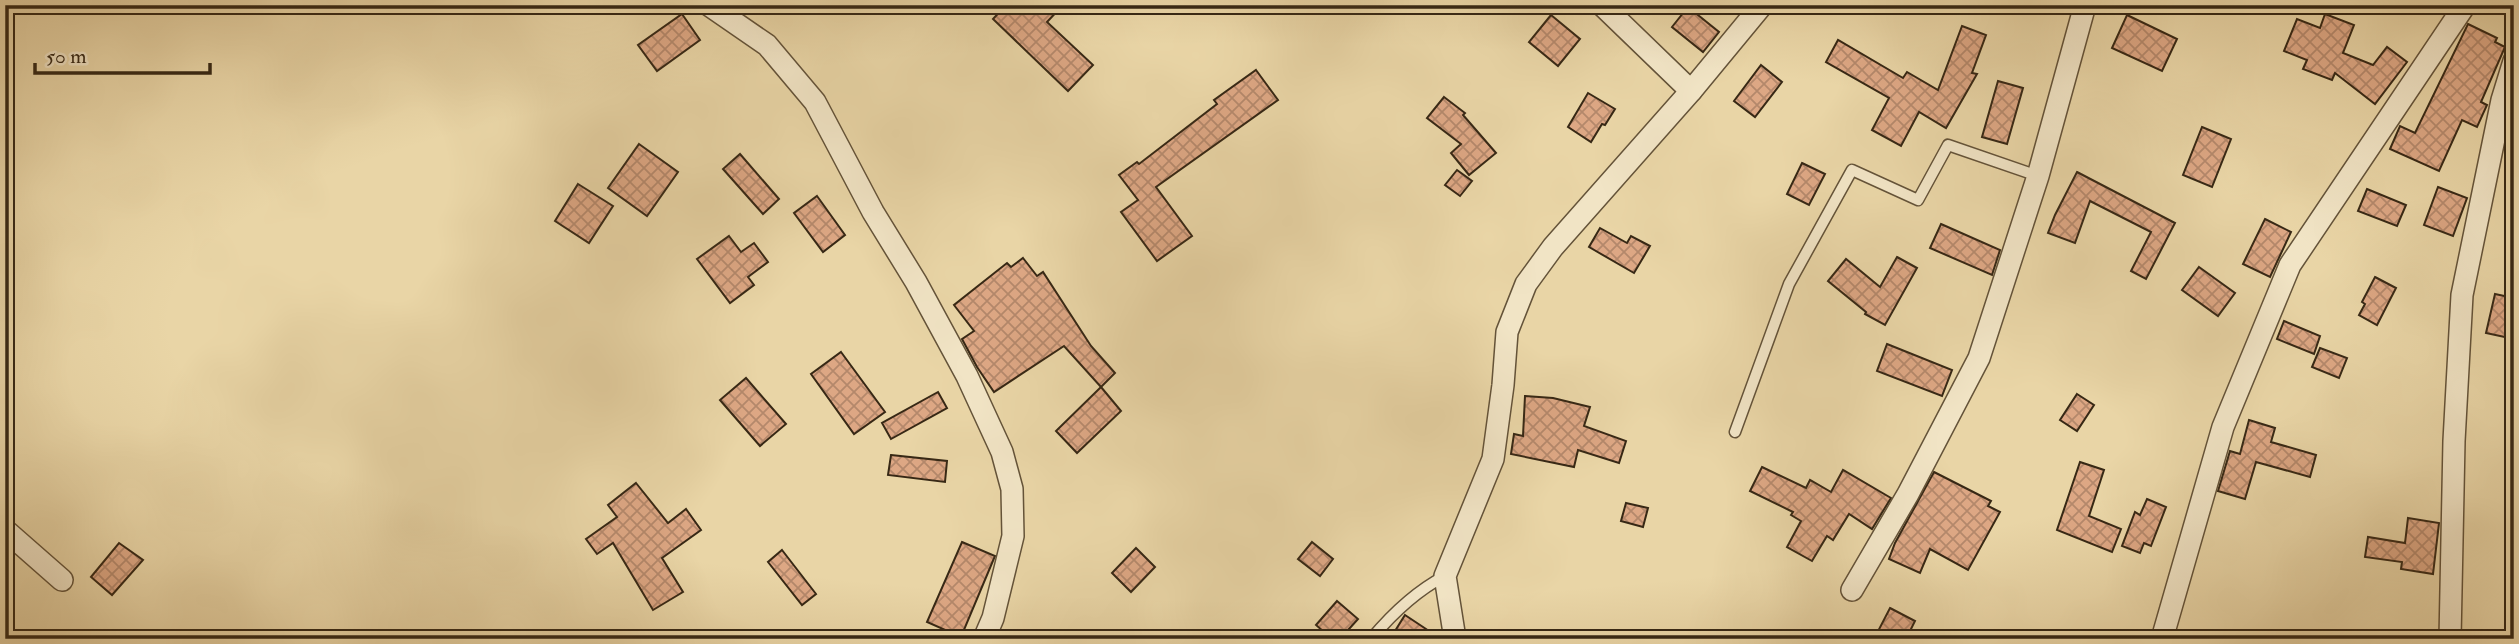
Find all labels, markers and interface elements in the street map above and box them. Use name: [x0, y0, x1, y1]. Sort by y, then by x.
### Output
scale bar: [35, 32, 210, 76]
text: 50 m: [46, 43, 87, 70]

